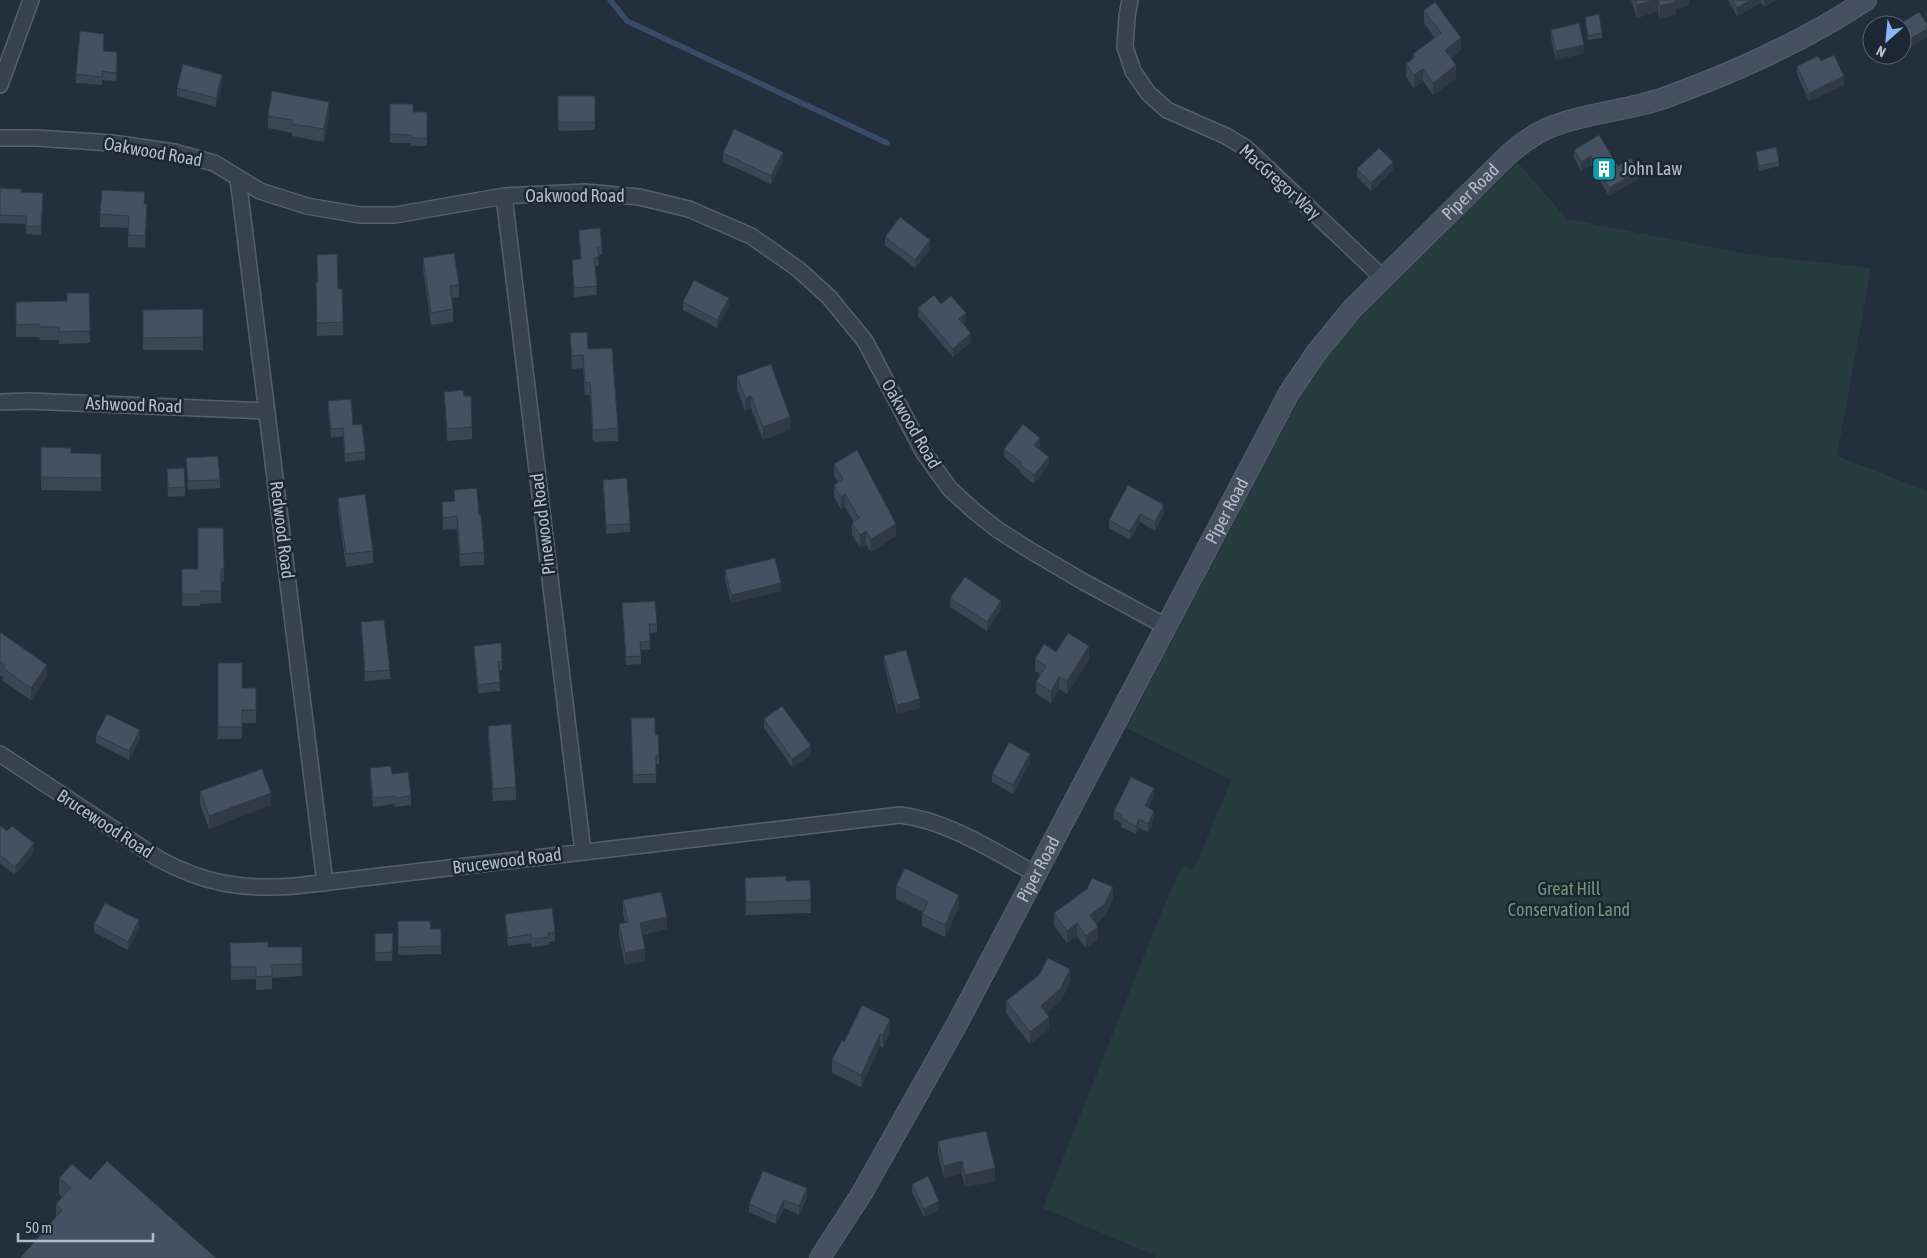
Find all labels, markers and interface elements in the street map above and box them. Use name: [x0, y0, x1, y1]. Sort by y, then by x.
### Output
north arrow: [1862, 15, 1912, 65]
text: N: [1874, 43, 1888, 61]
street label: Oakwood Road: [102, 133, 204, 171]
street label: MacGregor Way: [1235, 140, 1325, 224]
building icon: John Law: [1591, 156, 1617, 182]
place label: John Law: [1622, 158, 1682, 179]
street label: Piper Road: [1437, 159, 1503, 224]
street label: Oakwood Road: [525, 185, 625, 206]
street label: Oakwood Road: [877, 375, 945, 472]
street label: Ashwood Road: [85, 392, 183, 417]
street label: Pinewood Road: [526, 472, 559, 576]
street label: Piper Road: [1201, 474, 1252, 547]
street label: Redwood Road: [266, 480, 299, 580]
street label: Brucewood Road: [53, 785, 157, 862]
street label: Piper Road: [1012, 833, 1064, 906]
street label: Brucewood Road: [451, 843, 563, 878]
park label: Great Hill Conservation Land: [1508, 878, 1630, 920]
scale bar: [18, 1210, 152, 1242]
text: 50 m: [25, 1219, 52, 1236]

